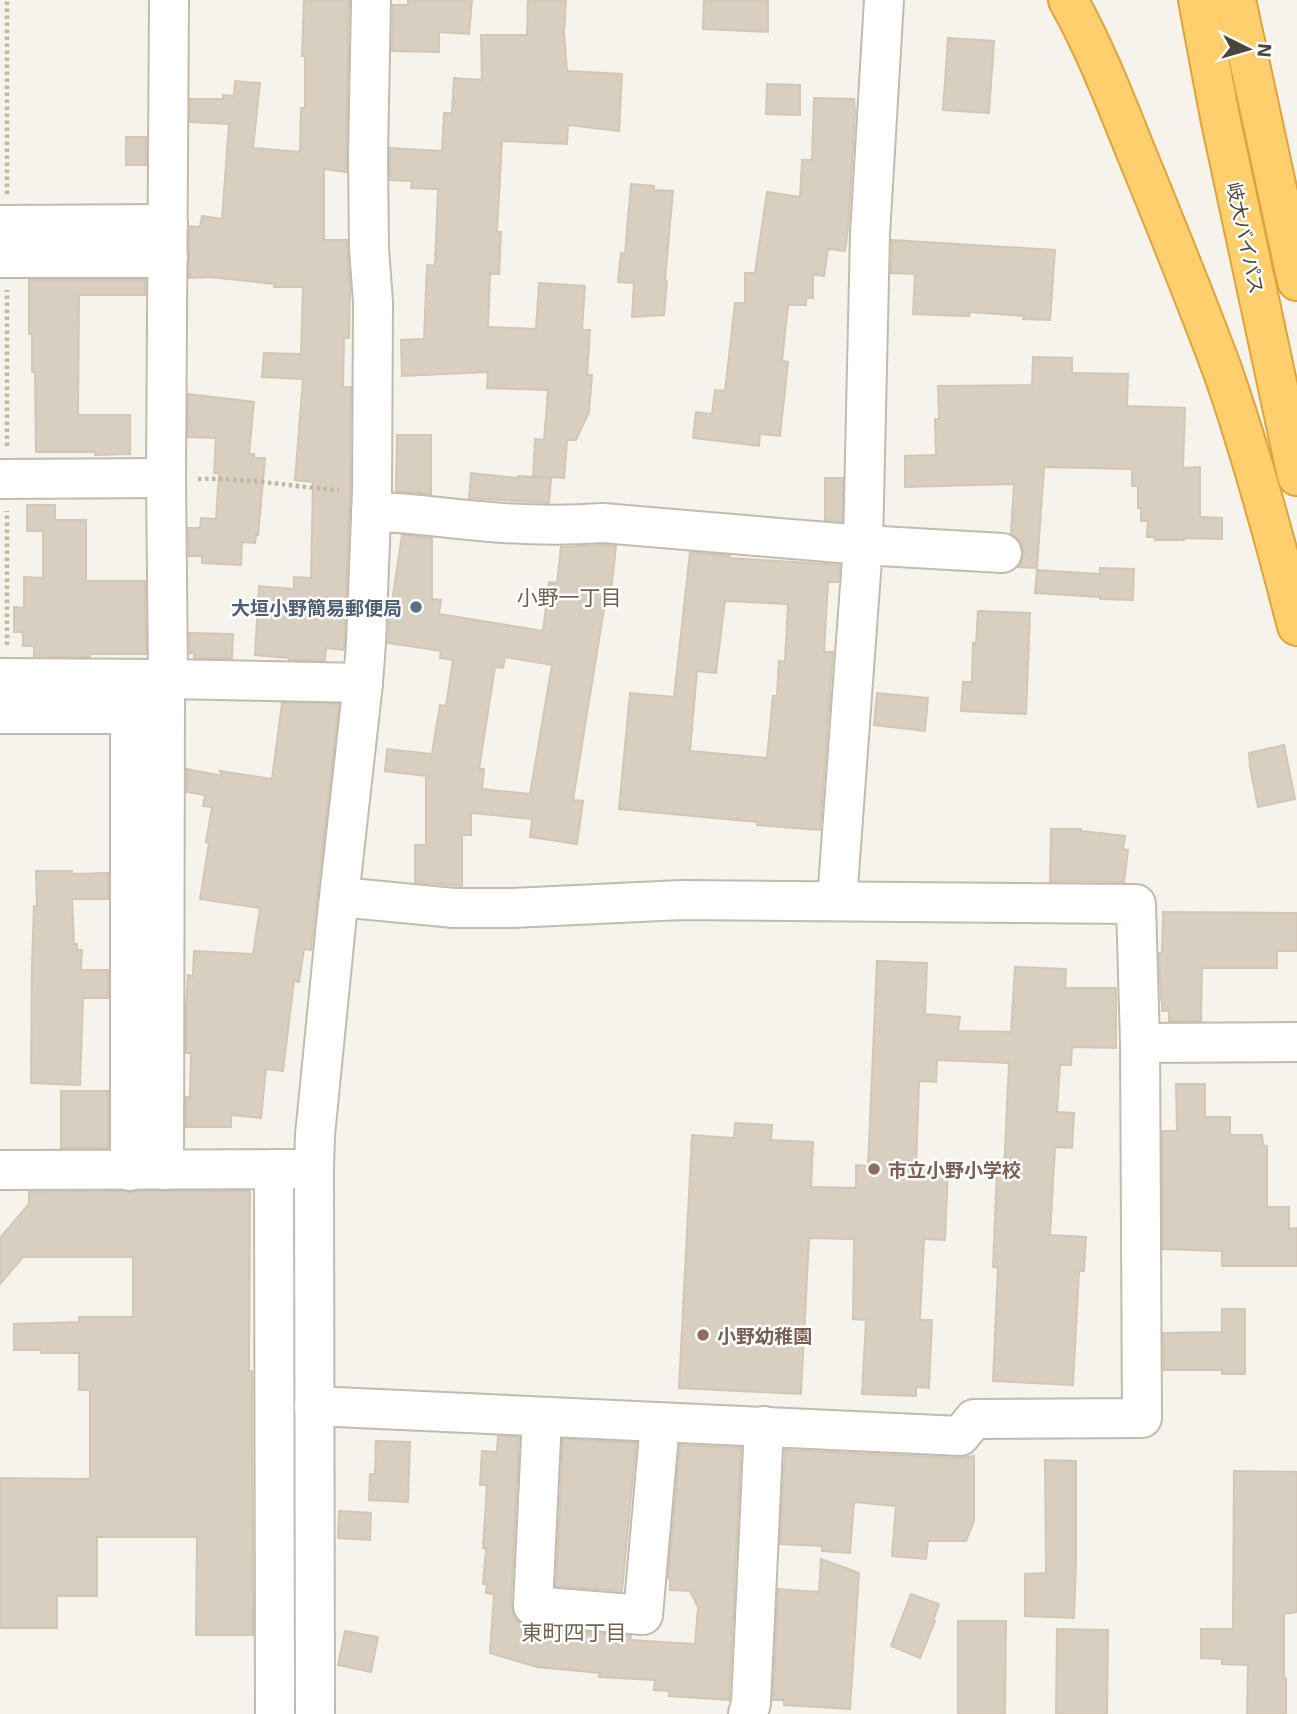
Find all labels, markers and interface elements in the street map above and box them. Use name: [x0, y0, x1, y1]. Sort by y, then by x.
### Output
north arrow: [1213, 14, 1283, 84]
text: N: [1253, 43, 1277, 58]
street label: 岐大バイパス: [1223, 180, 1269, 296]
district label: 小野一丁目: [517, 584, 622, 609]
place label: 大垣小野簡易郵便局: [231, 596, 402, 619]
marker: 大垣小野簡易郵便局: [408, 599, 424, 615]
place label: 市立小野小学校: [888, 1158, 1021, 1181]
marker: 市立小野小学校: [866, 1161, 882, 1177]
place label: 小野幼稚園: [717, 1324, 812, 1347]
marker: 小野幼稚園: [695, 1327, 711, 1343]
district label: 東町四丁目: [522, 1619, 627, 1644]

